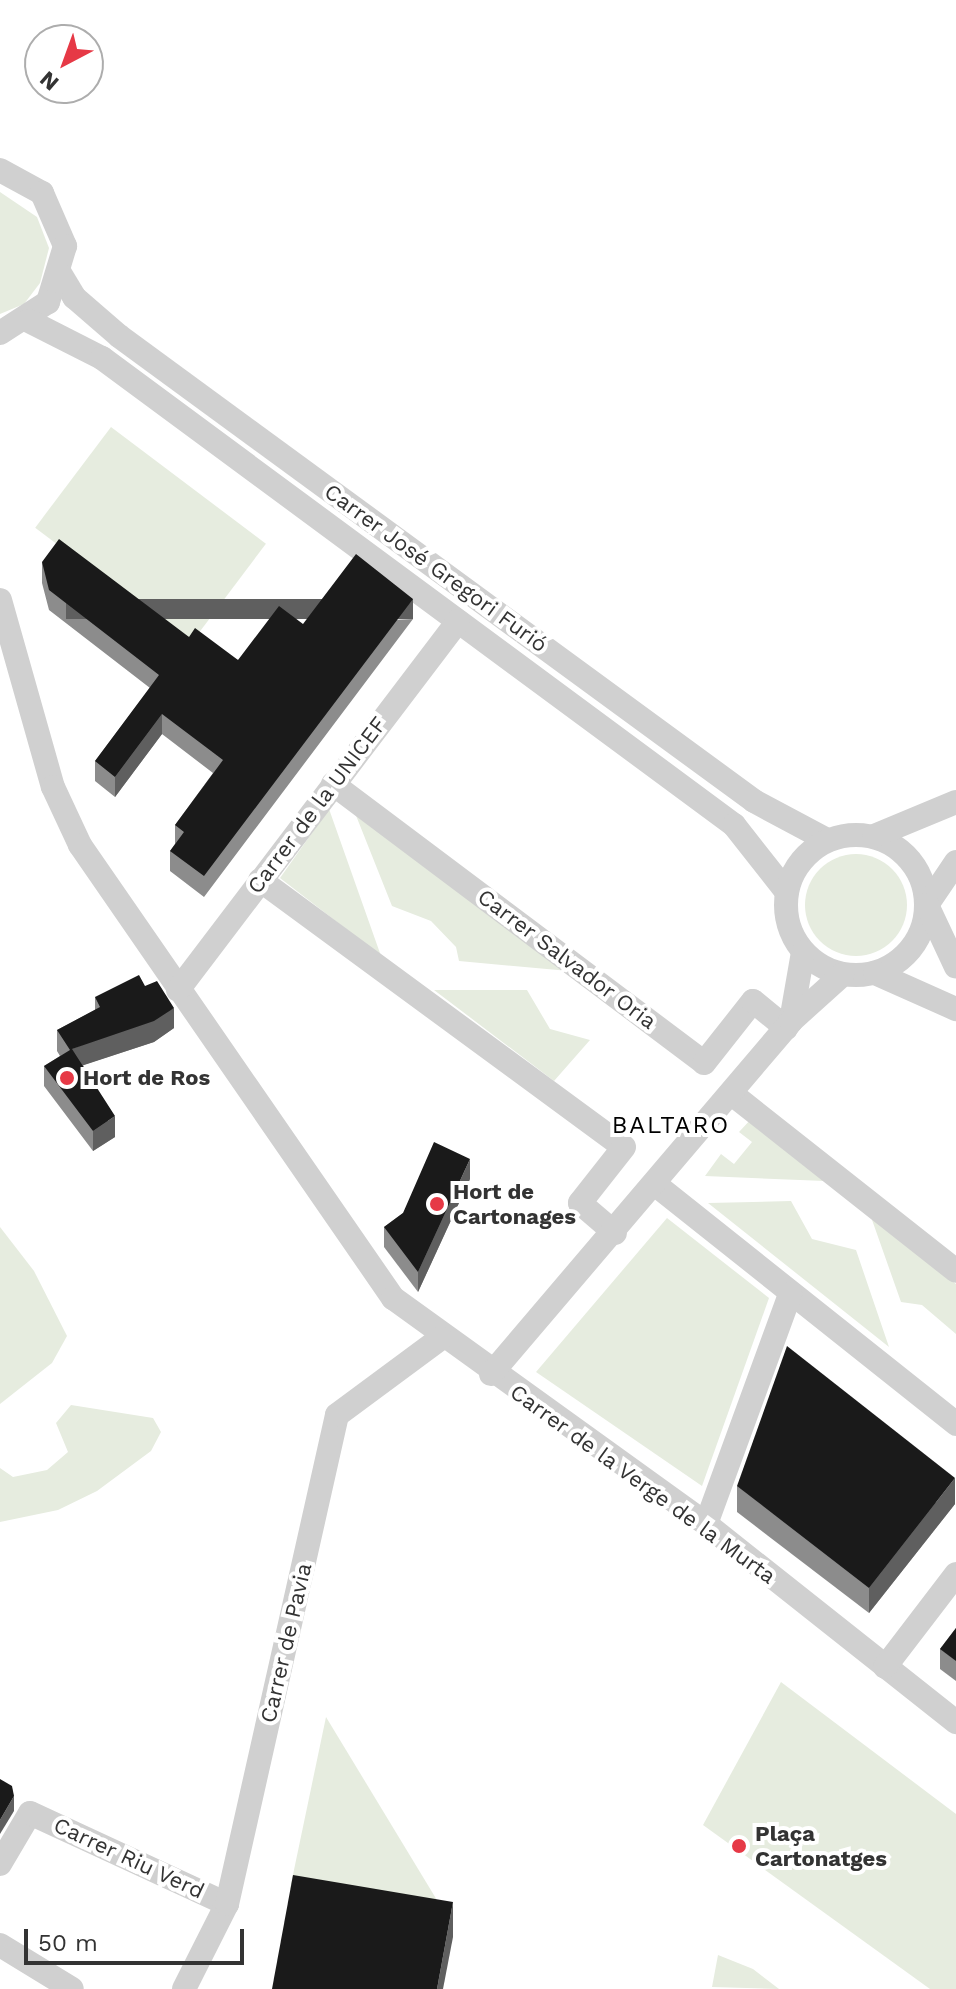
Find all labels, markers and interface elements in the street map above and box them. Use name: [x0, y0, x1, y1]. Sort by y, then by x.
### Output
north arrow: [24, 24, 104, 104]
text: N: [35, 66, 64, 96]
street label: Carrer José Gregori Furió: [319, 478, 553, 658]
street label: Carrer de la UNICEF: [242, 711, 392, 899]
street label: Carrer Salvador Oria: [472, 883, 662, 1035]
place label: Hort de Ros: [83, 1065, 210, 1091]
marker: Hort de Ros: [58, 1069, 76, 1087]
district label: BALTARO: [612, 1112, 730, 1140]
place label: Hort de Cartonages: [453, 1178, 576, 1230]
marker: Hort de Cartonages: [428, 1195, 446, 1213]
street label: Carrer de la Verge de la Murta: [504, 1378, 782, 1590]
street label: Carrer de Pavia: [255, 1560, 317, 1726]
street label: Carrer Riu Verd: [49, 1811, 209, 1905]
place label: Plaça Cartonatges: [755, 1820, 887, 1872]
marker: Plaça Cartonatges: [730, 1837, 748, 1855]
scale bar: [28, 1913, 248, 1963]
text: 50 m: [38, 1929, 98, 1957]

